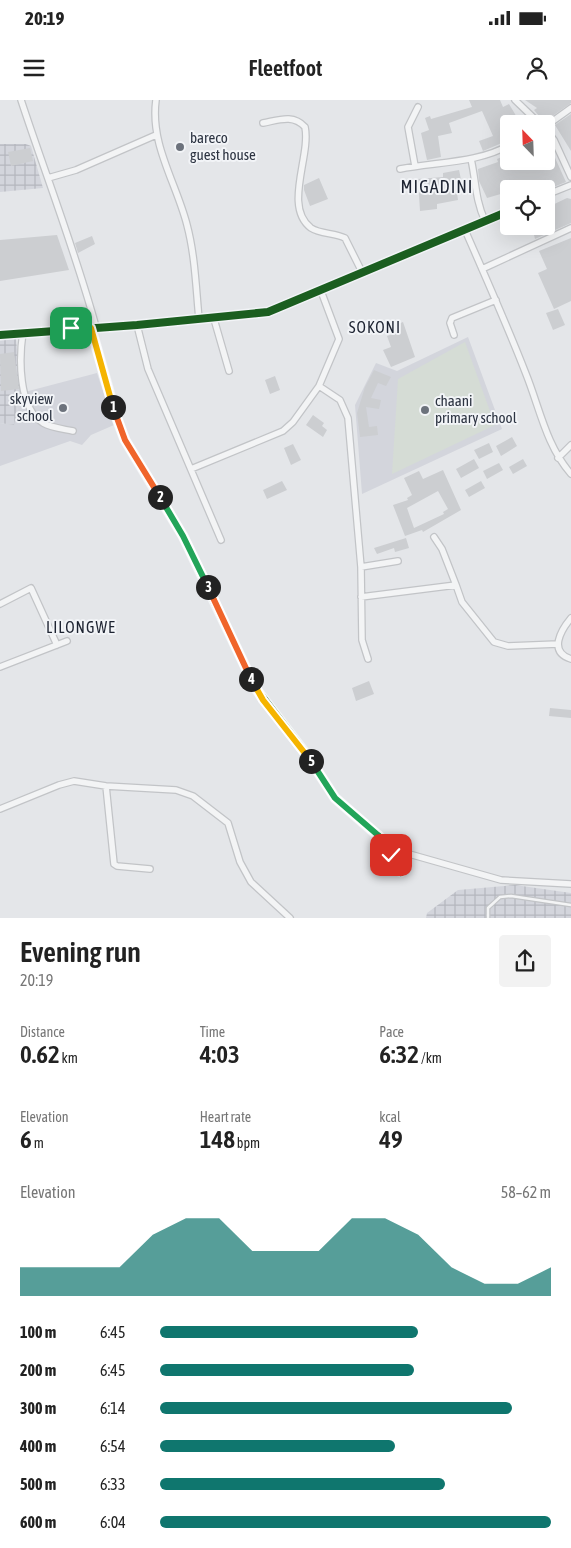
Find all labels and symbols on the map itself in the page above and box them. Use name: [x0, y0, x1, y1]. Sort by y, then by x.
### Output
north arrow: [500, 115, 555, 170]
place label: bareco guest house: [190, 129, 256, 163]
marker: bareco guest house: [174, 141, 186, 153]
district label: MIGADINI: [401, 176, 473, 197]
pin: [50, 307, 92, 349]
district label: SOKONI: [349, 318, 401, 336]
place label: skyview school: [10, 390, 53, 424]
place label: chaani primary school: [435, 392, 517, 426]
pin: 1: [100, 394, 126, 420]
marker: skyview school: [57, 402, 69, 414]
marker: chaani primary school: [419, 404, 431, 416]
pin: 2: [148, 484, 172, 510]
pin: 3: [196, 574, 220, 600]
district label: LILONGWE: [46, 618, 116, 636]
pin: 4: [238, 666, 264, 692]
pin: 5: [298, 748, 324, 774]
pin: [370, 834, 412, 876]

